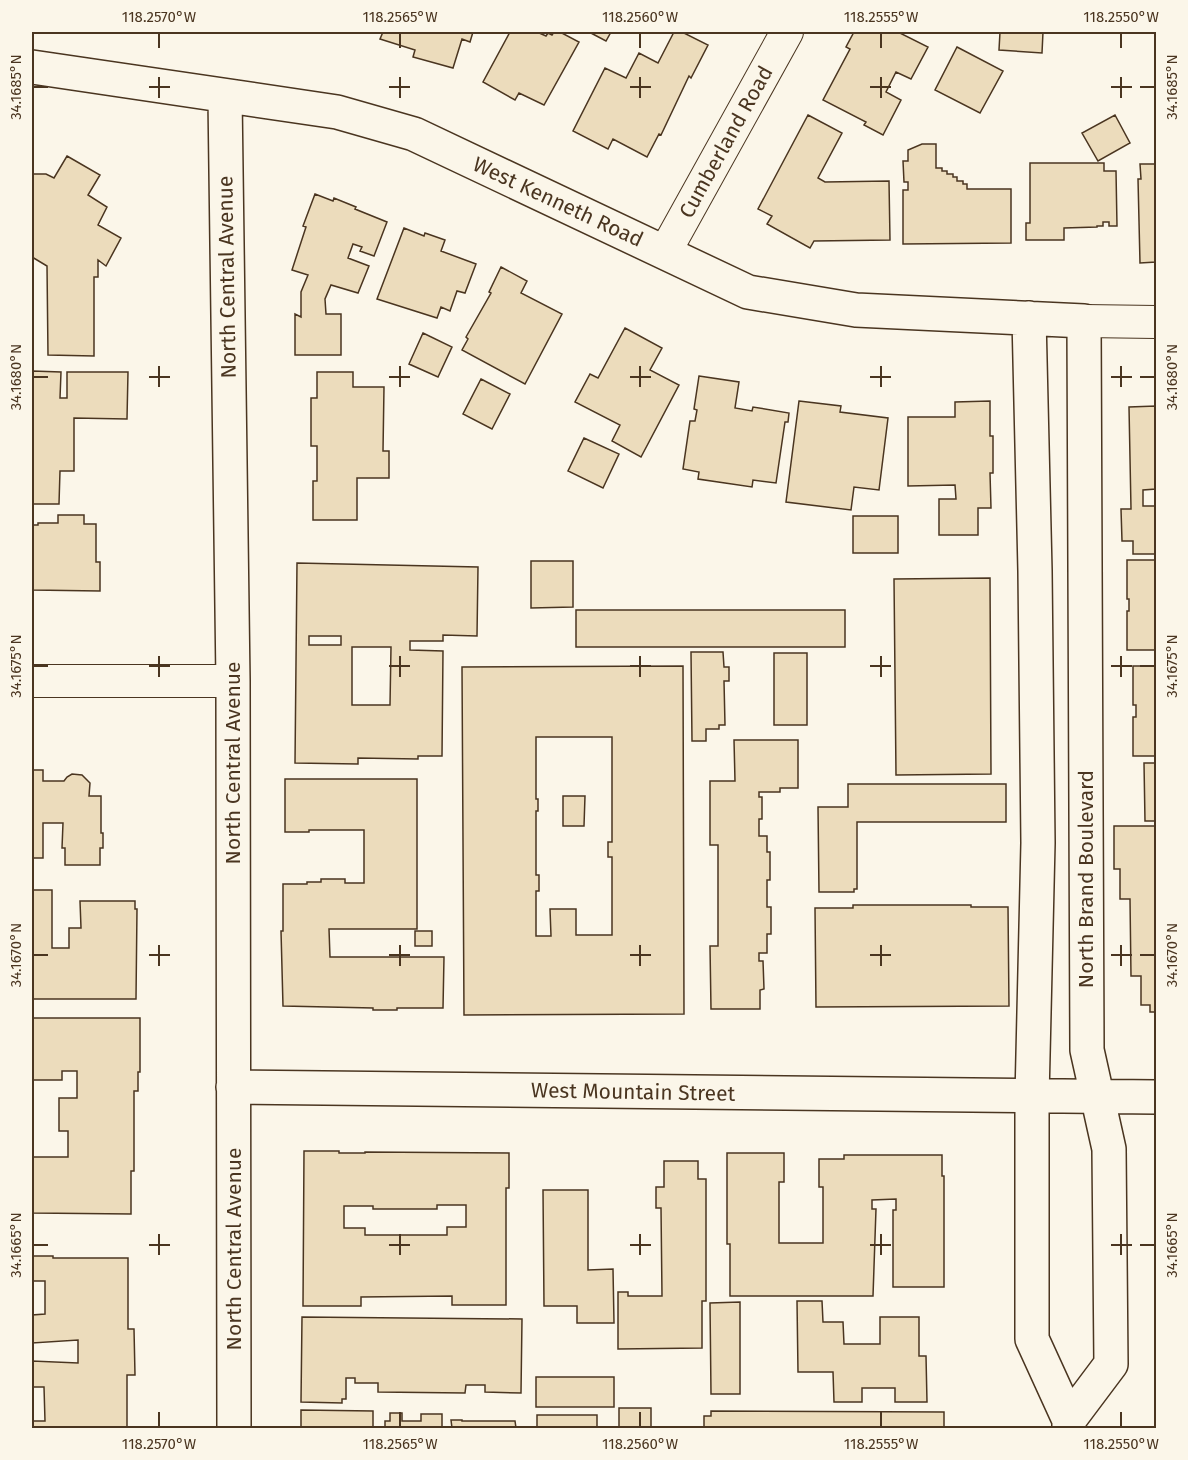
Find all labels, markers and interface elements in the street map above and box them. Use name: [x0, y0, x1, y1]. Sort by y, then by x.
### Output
text: 118.2570°W: [122, 8, 197, 26]
text: 118.2565°W: [362, 8, 438, 26]
text: 118.2560°W: [602, 8, 679, 26]
text: 118.2555°W: [844, 8, 919, 26]
text: 118.2550°W: [1083, 8, 1159, 26]
text: 34.1685°N: [7, 54, 25, 120]
text: 34.1685°N: [1163, 54, 1181, 120]
street label: Cumberland Road: [673, 61, 779, 223]
street label: West Kenneth Road: [469, 151, 647, 253]
street label: North Central Avenue: [212, 175, 242, 379]
text: 34.1680°N: [7, 344, 25, 410]
text: 34.1680°N: [1163, 344, 1181, 410]
text: 34.1675°N: [7, 634, 25, 698]
text: 34.1675°N: [1163, 634, 1181, 698]
street label: North Central Avenue: [220, 662, 246, 864]
street label: North Brand Boulevard: [1073, 770, 1099, 988]
text: 34.1670°N: [7, 923, 25, 987]
text: 34.1670°N: [1163, 923, 1181, 987]
street label: West Mountain Street: [531, 1077, 736, 1107]
street label: North Central Avenue: [221, 1148, 247, 1350]
text: 34.1665°N: [7, 1212, 25, 1278]
text: 34.1665°N: [1163, 1212, 1181, 1278]
text: 118.2570°W: [122, 1435, 197, 1453]
text: 118.2565°W: [362, 1435, 438, 1453]
text: 118.2560°W: [602, 1435, 679, 1453]
text: 118.2555°W: [844, 1435, 919, 1453]
text: 118.2550°W: [1083, 1435, 1159, 1453]

